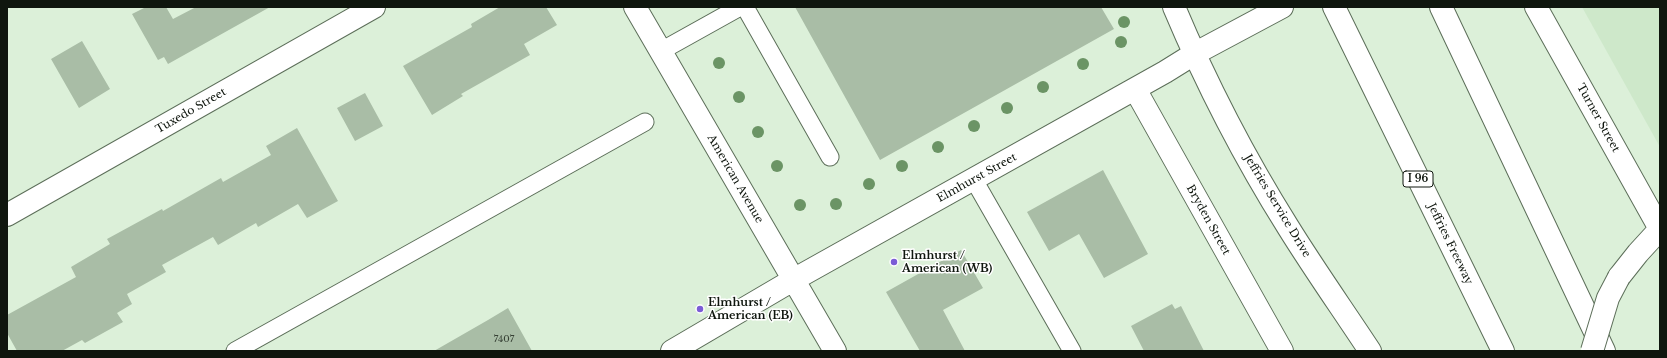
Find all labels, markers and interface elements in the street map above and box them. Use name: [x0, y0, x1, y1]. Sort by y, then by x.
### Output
street label: Turner Street: [1574, 81, 1622, 155]
street label: Tuxedo Street: [153, 85, 229, 137]
street label: American Avenue: [704, 132, 766, 226]
street label: Elmhurst Street: [935, 151, 1019, 205]
street label: Jeffries Service Drive: [1241, 152, 1313, 260]
road number: I 96: [1403, 171, 1433, 187]
street label: Bryden Street: [1183, 183, 1233, 257]
street label: Jeffries Freeway: [1425, 201, 1475, 287]
place label: Elmhurst / American (WB): [902, 249, 992, 275]
marker: Elmhurst / American (WB): [889, 257, 899, 267]
place label: Elmhurst / American (EB): [708, 296, 793, 322]
marker: Elmhurst / American (EB): [695, 304, 705, 314]
house number: 7407: [494, 334, 514, 344]

